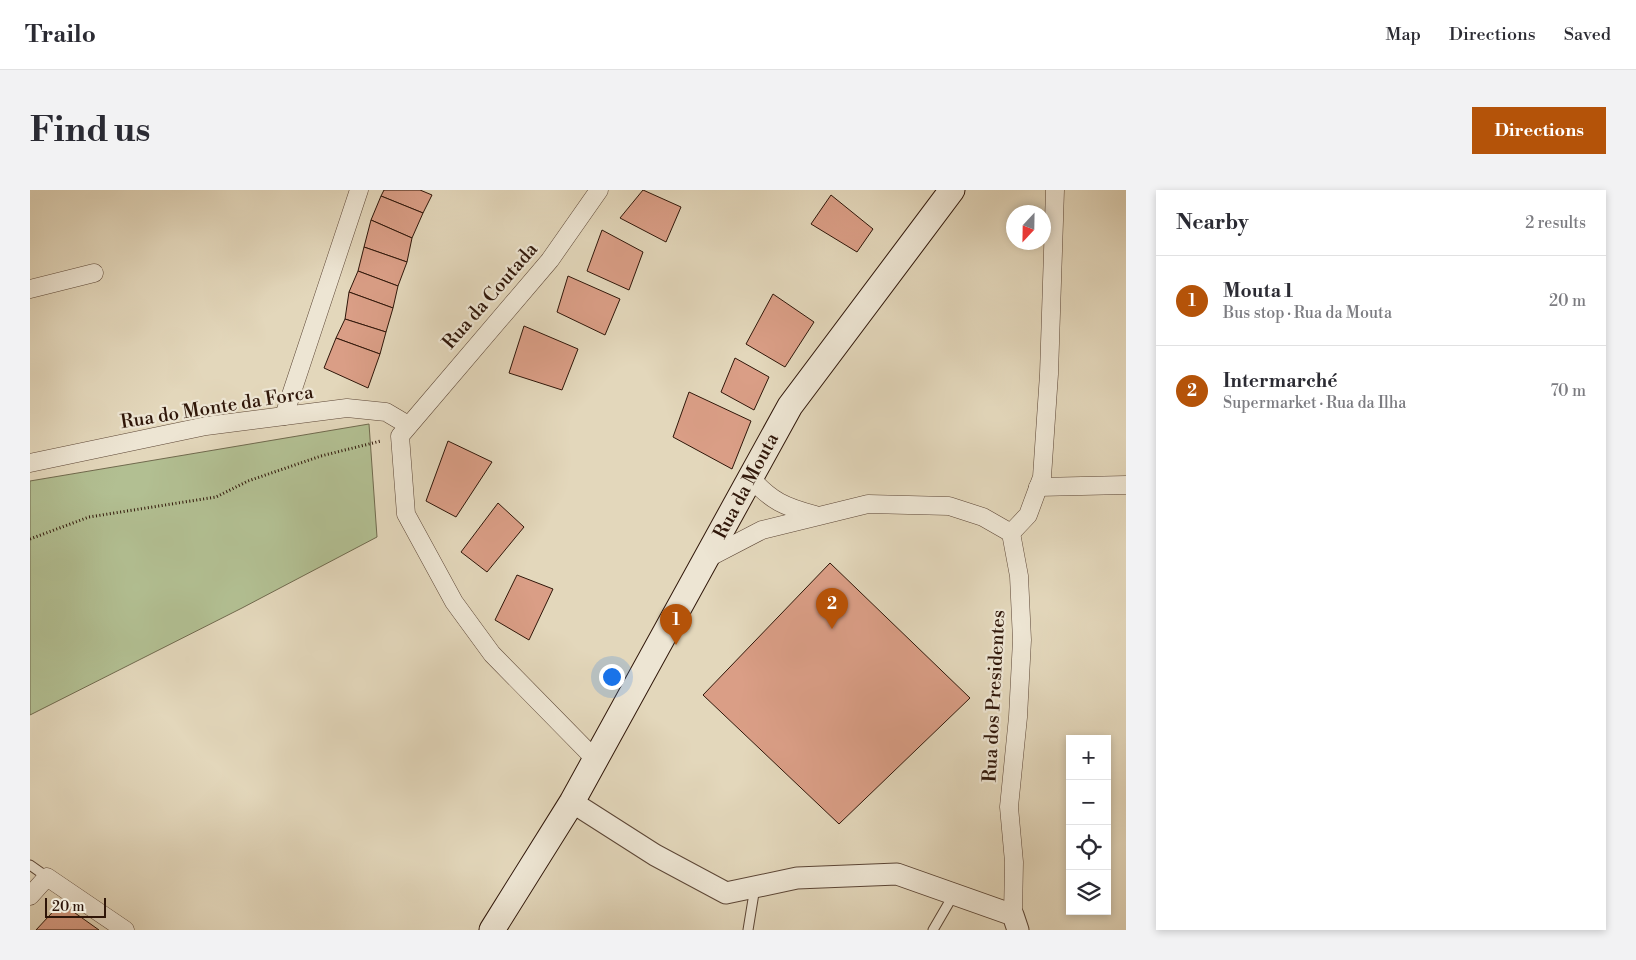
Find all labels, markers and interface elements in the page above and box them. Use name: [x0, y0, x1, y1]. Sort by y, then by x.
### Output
text: Trailo: [25, 20, 96, 50]
text: Map: [1385, 23, 1421, 46]
text: Directions: [1449, 23, 1536, 46]
text: Saved: [1564, 23, 1611, 46]
button: Directions: [1472, 107, 1606, 154]
text: Find us: [30, 109, 150, 152]
north arrow: [1006, 205, 1051, 250]
text: Nearby: [1176, 210, 1249, 236]
text: 2 results: [1525, 213, 1586, 233]
street label: Rua da Coutada: [437, 237, 543, 354]
text: Mouta 1: [1223, 279, 1293, 303]
text: 1: [1188, 291, 1196, 311]
text: 20 m: [1549, 291, 1586, 311]
text: Bus stop · Rua da Mouta: [1223, 303, 1392, 323]
text: Intermarché: [1223, 369, 1338, 393]
street label: Rua do Monte da Forca: [119, 380, 316, 434]
text: 2: [1187, 381, 1197, 401]
text: 70 m: [1550, 381, 1586, 401]
text: Supermarket · Rua da Ilha: [1223, 393, 1406, 413]
street label: Rua da Mouta: [708, 428, 784, 543]
pin: 2: [816, 588, 848, 629]
pin: 1: [660, 604, 692, 645]
street label: Rua dos Presidentes: [977, 609, 1011, 783]
your location: [599, 664, 625, 690]
map controls: [1066, 735, 1111, 915]
button: +: [1066, 735, 1111, 780]
button: −: [1066, 780, 1111, 825]
button: locate: [1066, 825, 1111, 870]
button: layers: [1066, 870, 1111, 915]
scale bar: [45, 895, 106, 918]
text: 20 m: [52, 898, 84, 916]

